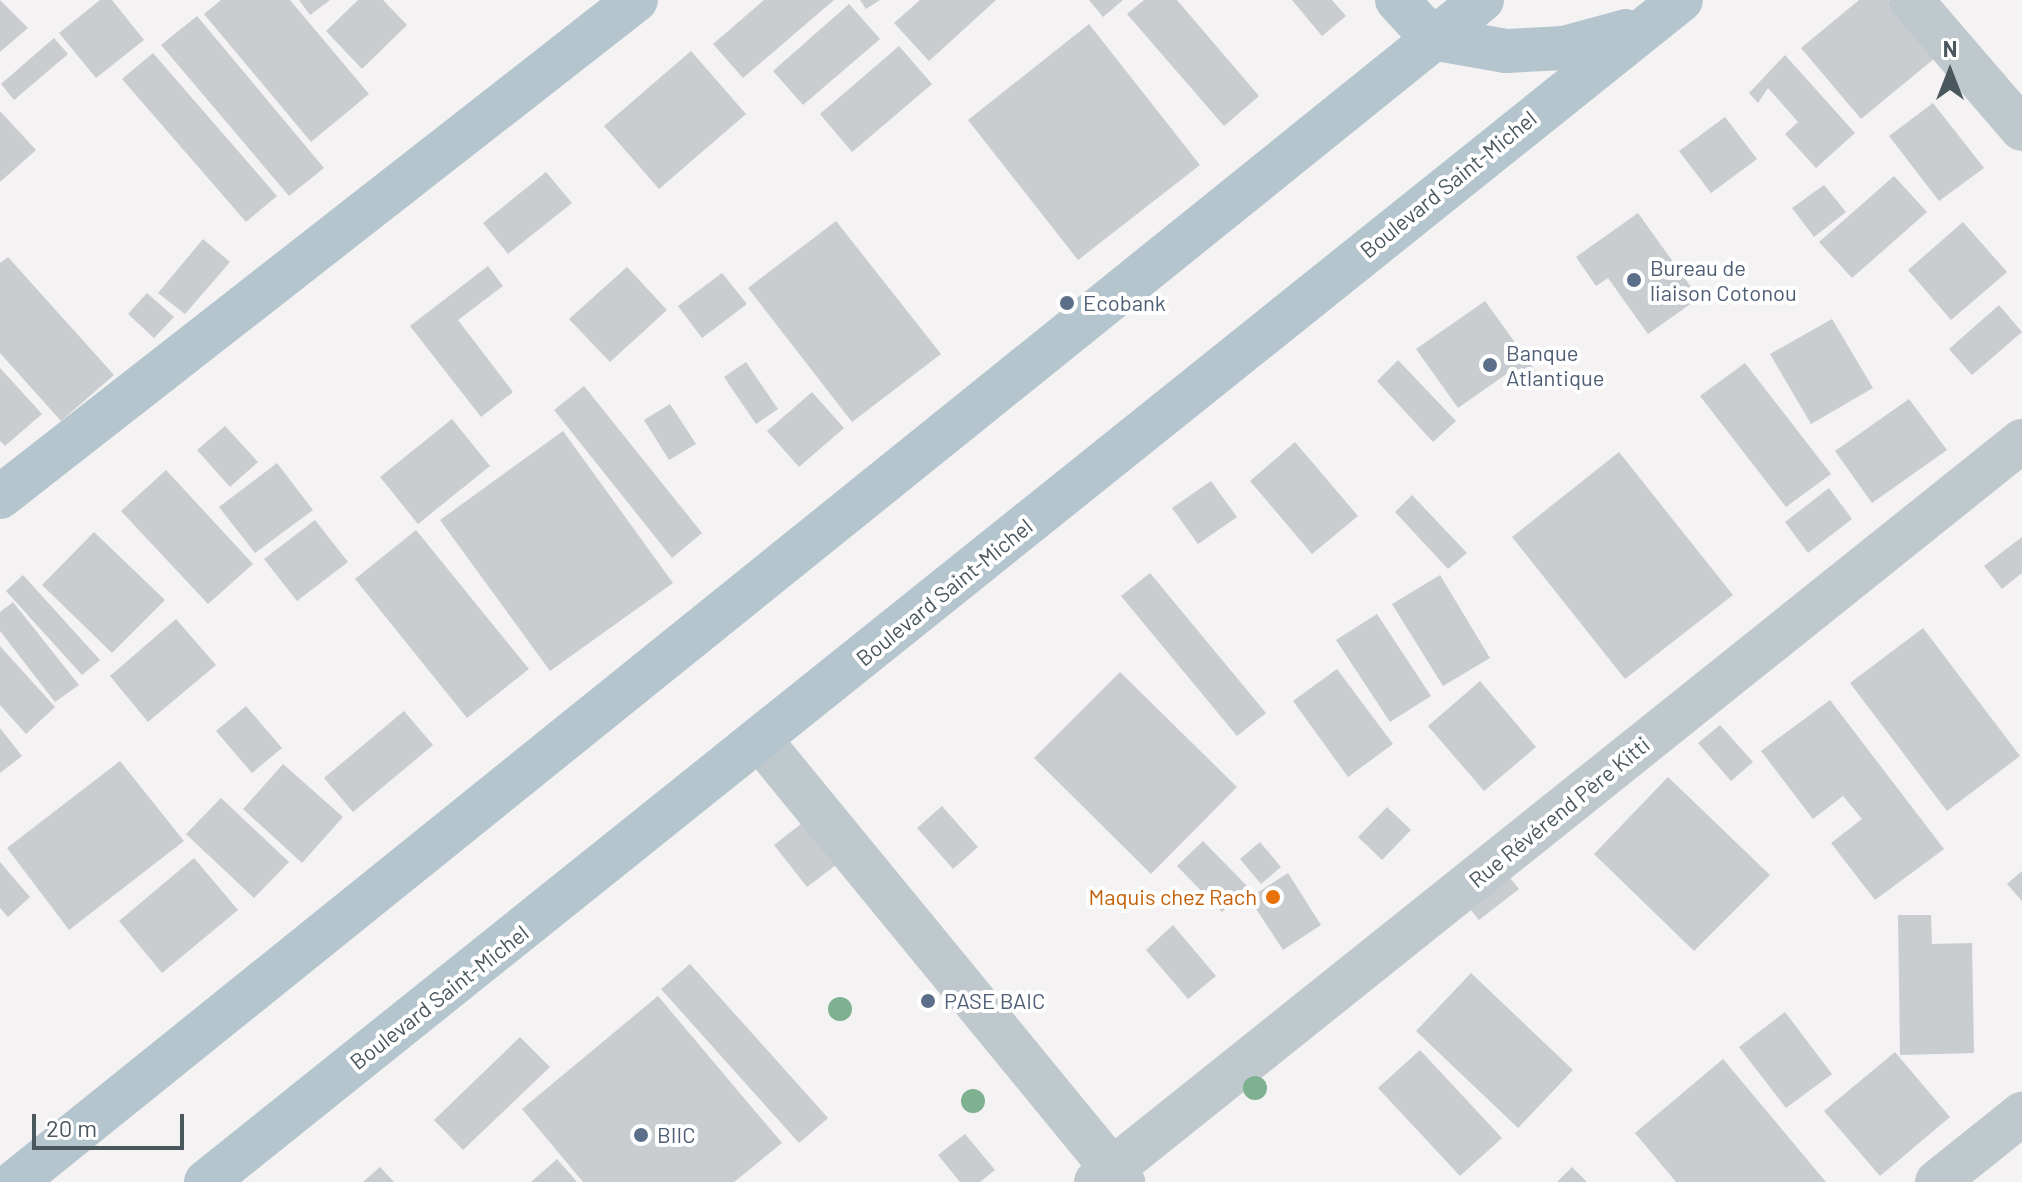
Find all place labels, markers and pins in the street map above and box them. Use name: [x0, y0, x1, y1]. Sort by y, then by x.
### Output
place label: Bureau de liaison Cotonou: [1650, 254, 1797, 306]
marker: Bureau de liaison Cotonou: [1625, 271, 1643, 289]
place label: Ecobank: [1083, 290, 1166, 316]
marker: Ecobank: [1058, 294, 1076, 312]
place label: Banque Atlantique: [1506, 339, 1605, 390]
marker: Banque Atlantique: [1481, 356, 1499, 374]
place label: Maquis chez Rach: [1088, 884, 1257, 910]
marker: Maquis chez Rach: [1264, 888, 1282, 906]
place label: PASE BAIC: [944, 988, 1045, 1014]
marker: PASE BAIC: [919, 992, 937, 1010]
place label: BIIC: [657, 1122, 696, 1148]
marker: BIIC: [632, 1126, 650, 1144]

